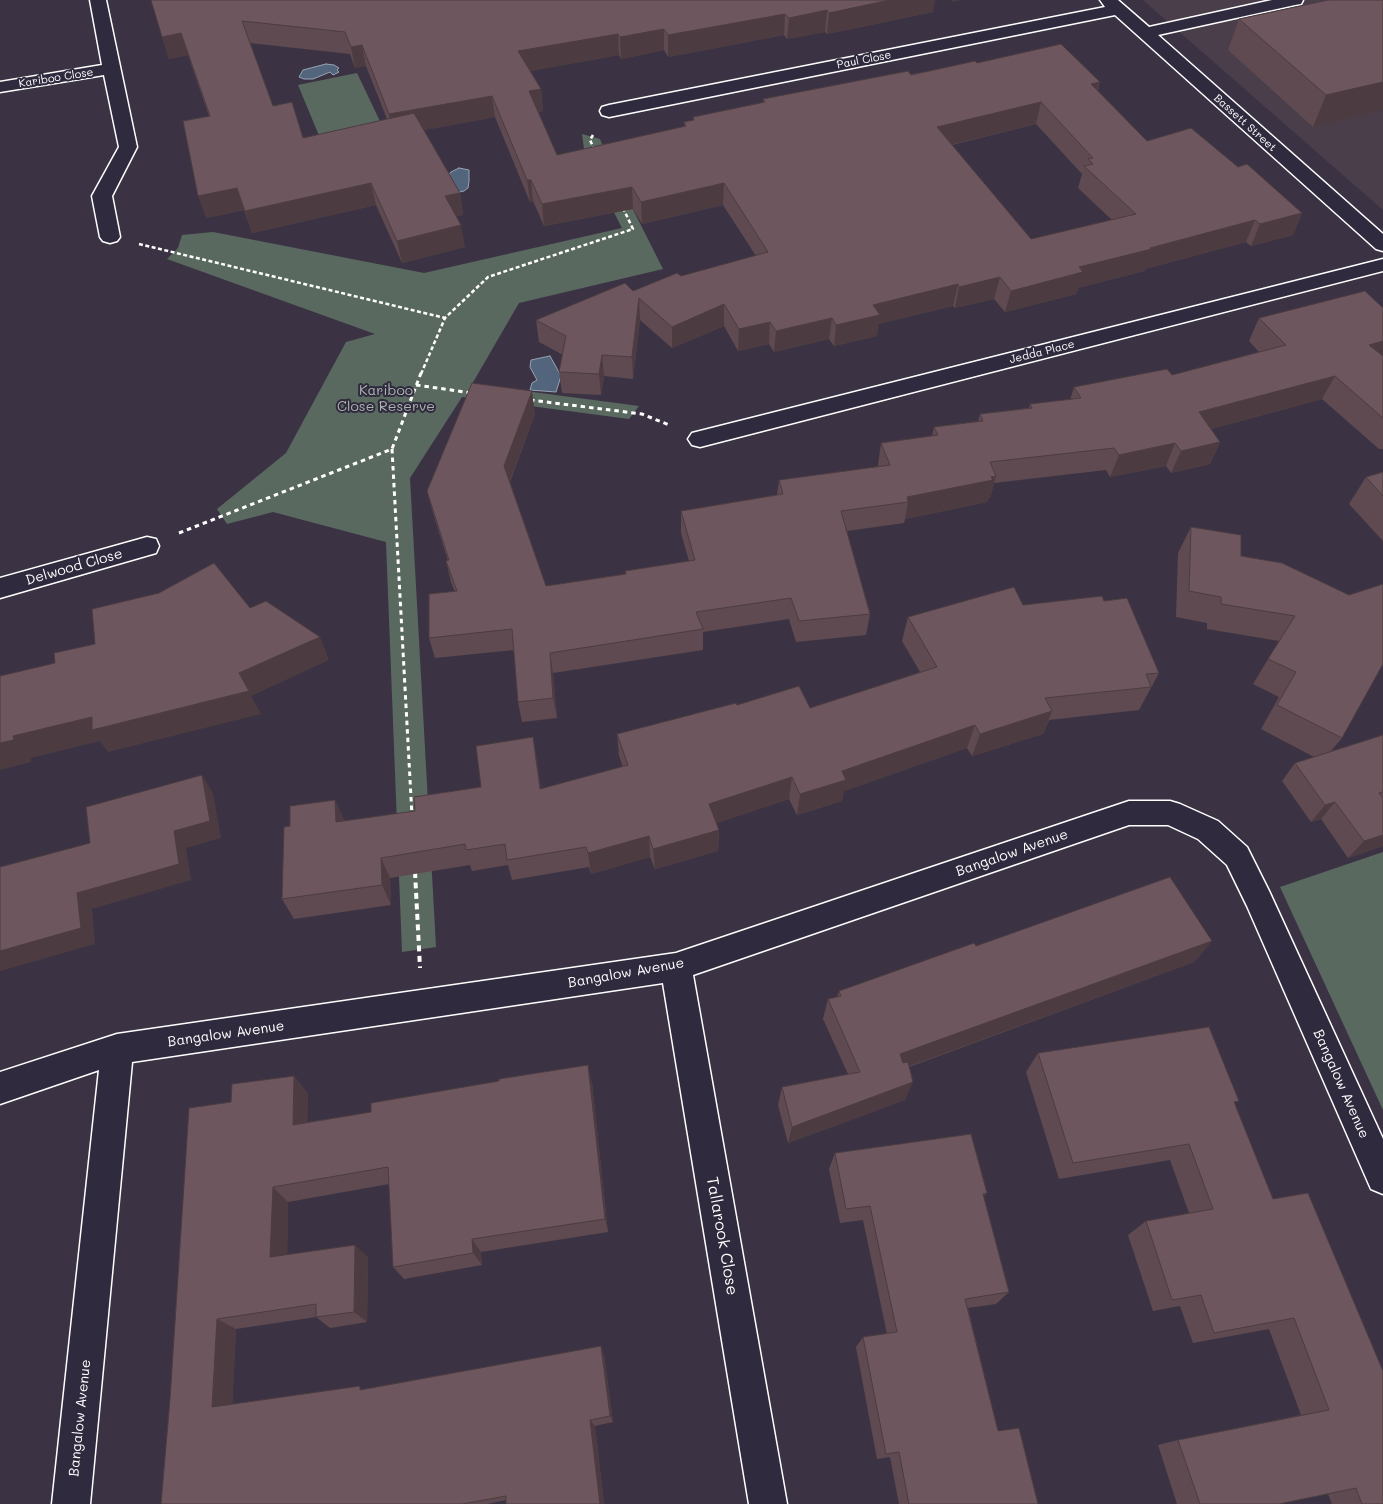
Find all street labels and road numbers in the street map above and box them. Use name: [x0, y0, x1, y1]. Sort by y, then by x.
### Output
street label: Paul Close: [836, 48, 892, 72]
street label: Kariboo Close: [18, 66, 94, 90]
street label: Bassett Street: [1211, 92, 1279, 154]
street label: Jedda Place: [1008, 338, 1076, 366]
street label: Delwood Close: [24, 545, 124, 589]
street label: Bangalow Avenue: [954, 826, 1070, 880]
street label: Bangalow Avenue: [567, 955, 685, 991]
street label: Bangalow Avenue: [167, 1017, 285, 1051]
street label: Bangalow Avenue: [1309, 1027, 1373, 1141]
street label: Tallarook Close: [702, 1175, 742, 1297]
street label: Bangalow Avenue: [65, 1359, 95, 1477]

